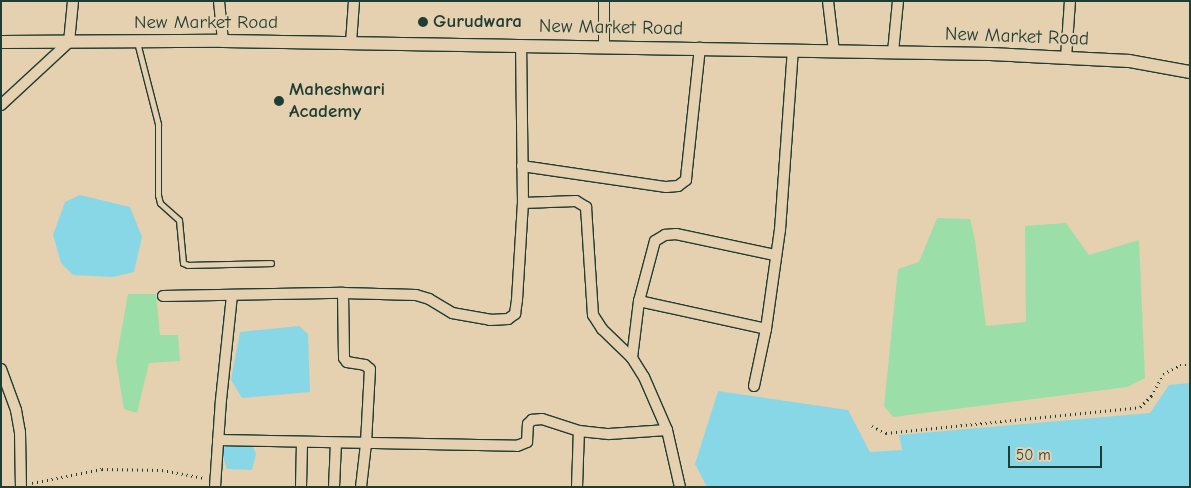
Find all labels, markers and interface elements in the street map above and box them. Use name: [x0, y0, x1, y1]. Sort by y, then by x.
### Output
place label: Gurudwara: [433, 11, 522, 33]
street label: New Market Road: [134, 12, 278, 34]
street label: New Market Road: [539, 15, 683, 41]
marker: Gurudwara: [417, 16, 429, 28]
street label: New Market Road: [945, 23, 1089, 51]
place label: Maheshwari Academy: [289, 79, 385, 123]
marker: Maheshwari Academy: [273, 95, 285, 107]
scale bar: [1011, 436, 1105, 468]
text: 50 m: [1016, 446, 1051, 464]

